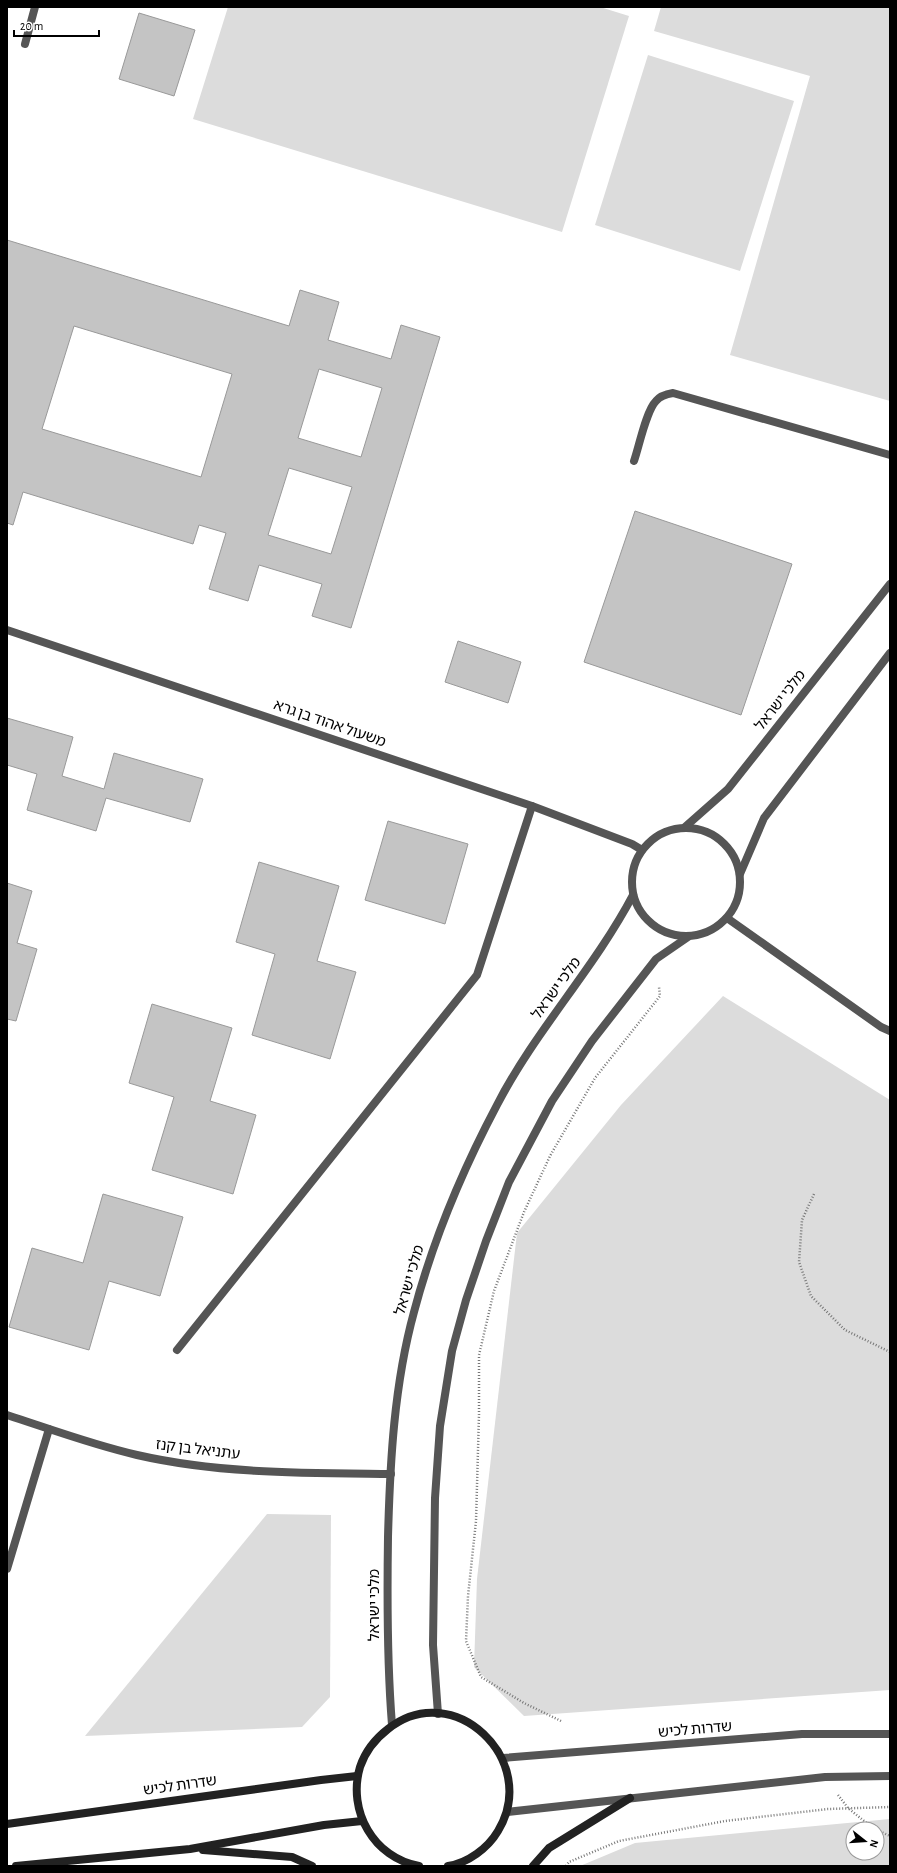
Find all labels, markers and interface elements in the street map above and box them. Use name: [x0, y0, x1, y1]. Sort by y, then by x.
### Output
scale bar: [14, 12, 99, 38]
text: 20 m: [20, 20, 43, 32]
street label: מלכי ישראל: [752, 667, 809, 733]
street label: משעול אהוד בן גרא: [272, 697, 388, 750]
street label: מלכי ישראל: [529, 955, 584, 1022]
street label: מלכי ישראל: [392, 1243, 427, 1317]
street label: עתניאל בן קנז: [155, 1437, 241, 1462]
street label: מלכי ישראל: [367, 1569, 382, 1641]
street label: שדרות לכיש: [657, 1719, 733, 1740]
street label: שדרות לכיש: [142, 1773, 218, 1798]
north arrow: [845, 1821, 885, 1861]
text: N: [868, 1839, 880, 1849]

